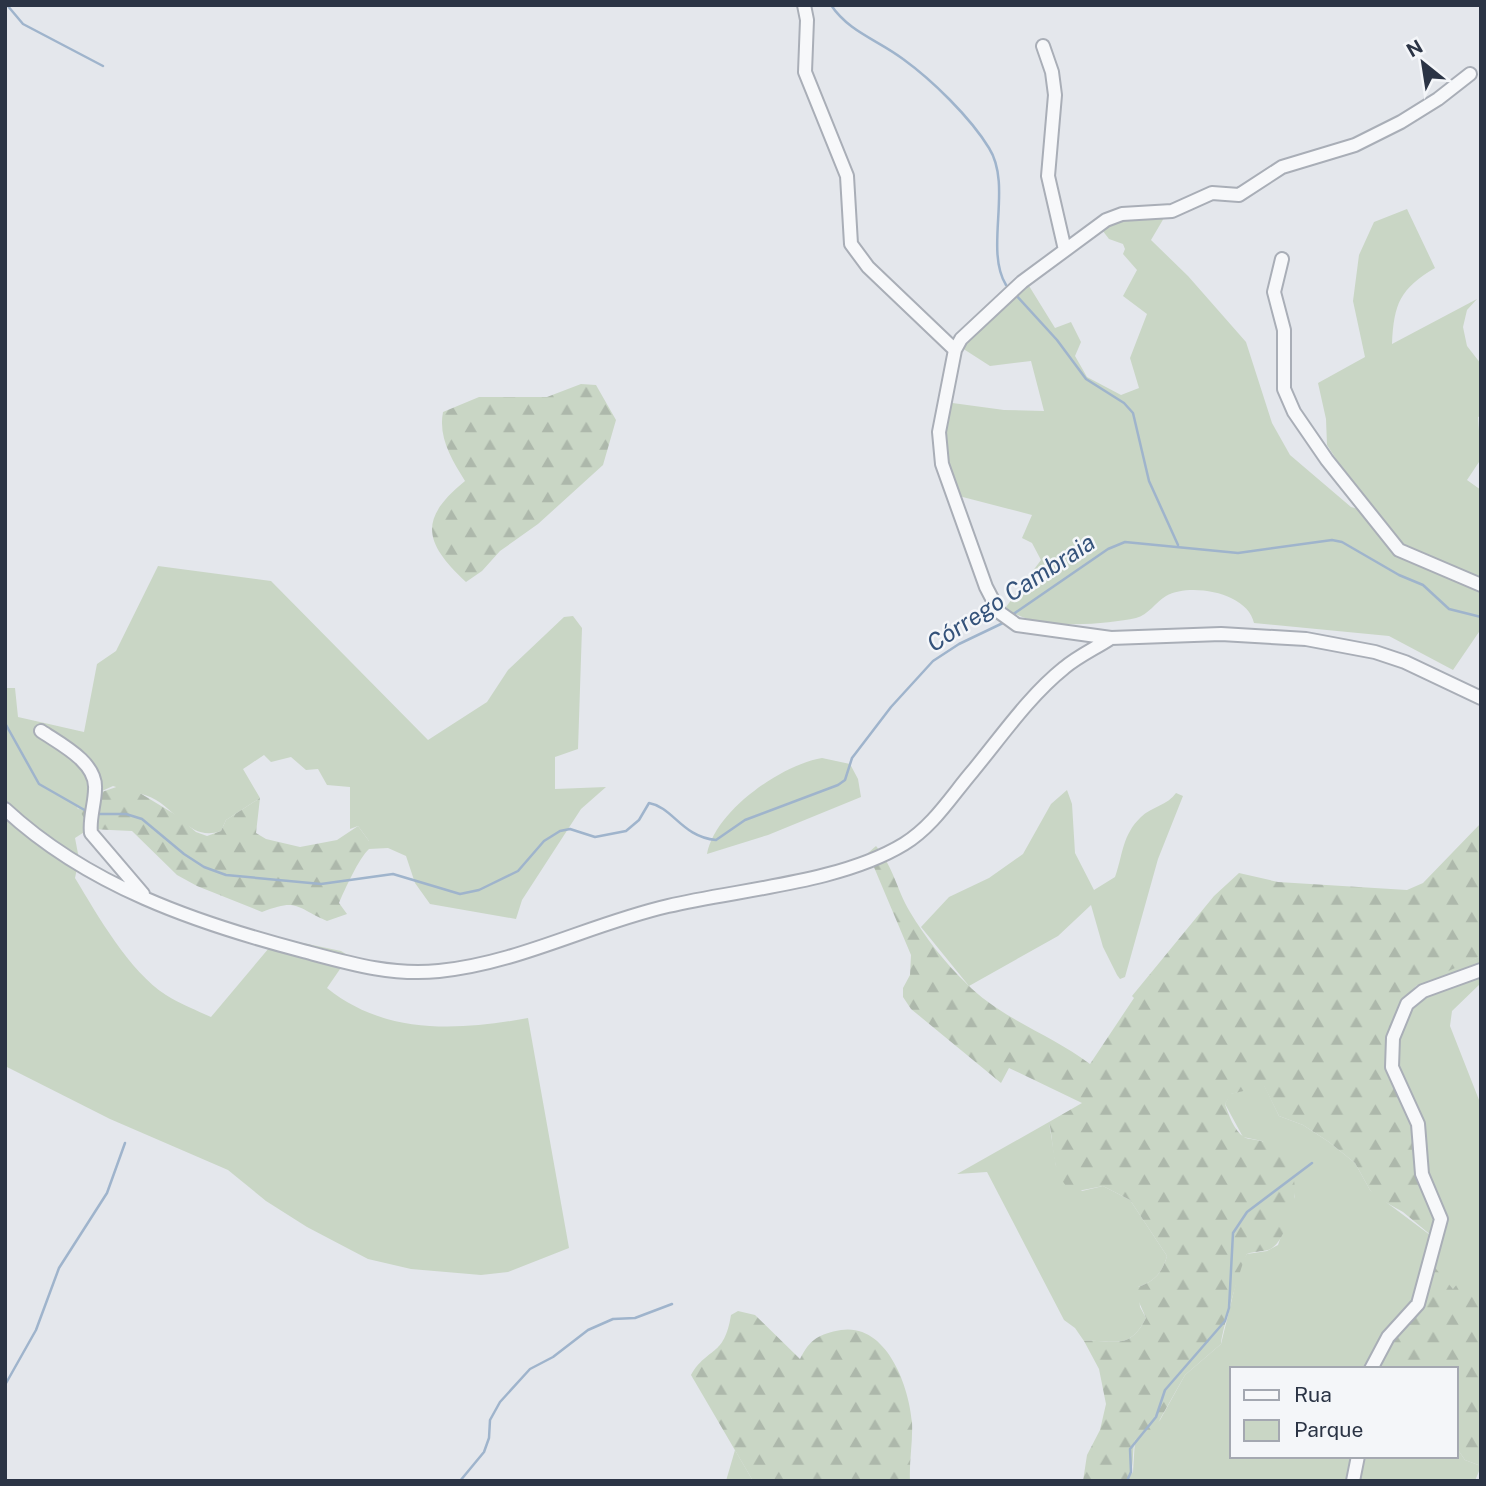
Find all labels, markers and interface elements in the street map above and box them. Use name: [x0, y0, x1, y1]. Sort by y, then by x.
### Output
north arrow: [1388, 28, 1458, 98]
text: N: [1403, 35, 1426, 62]
water label: Córrego Cambraia: [921, 527, 1100, 657]
legend: [1230, 1367, 1458, 1458]
text: Rua: [1294, 1382, 1332, 1407]
text: Parque: [1294, 1417, 1363, 1442]

